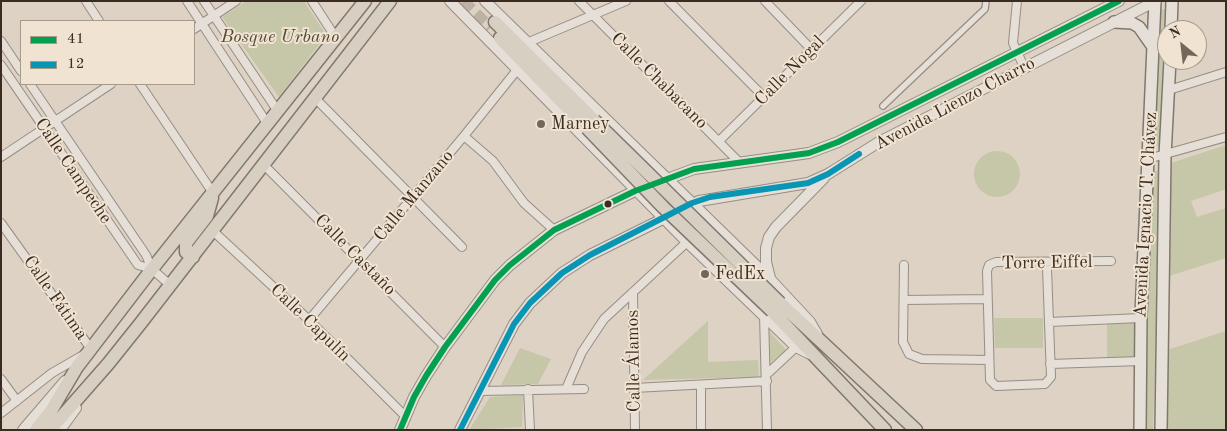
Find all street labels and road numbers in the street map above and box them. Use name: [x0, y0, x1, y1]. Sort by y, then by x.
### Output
street label: Calle Chabacano: [606, 28, 712, 134]
street label: Calle Nogal: [750, 31, 830, 111]
street label: Avenida Lienzo Charro: [871, 53, 1039, 155]
street label: Avenida Ignacio T. Chávez: [1130, 111, 1162, 319]
street label: Calle Campeche: [30, 114, 116, 228]
street label: Calle Manzano: [369, 146, 459, 246]
street label: Calle Castaño: [310, 210, 400, 300]
street label: Torre Eiffel: [1001, 251, 1093, 275]
street label: Calle Fátima: [18, 252, 92, 344]
street label: Calle Capulín: [265, 279, 355, 367]
street label: Calle Álamos: [622, 310, 646, 412]

